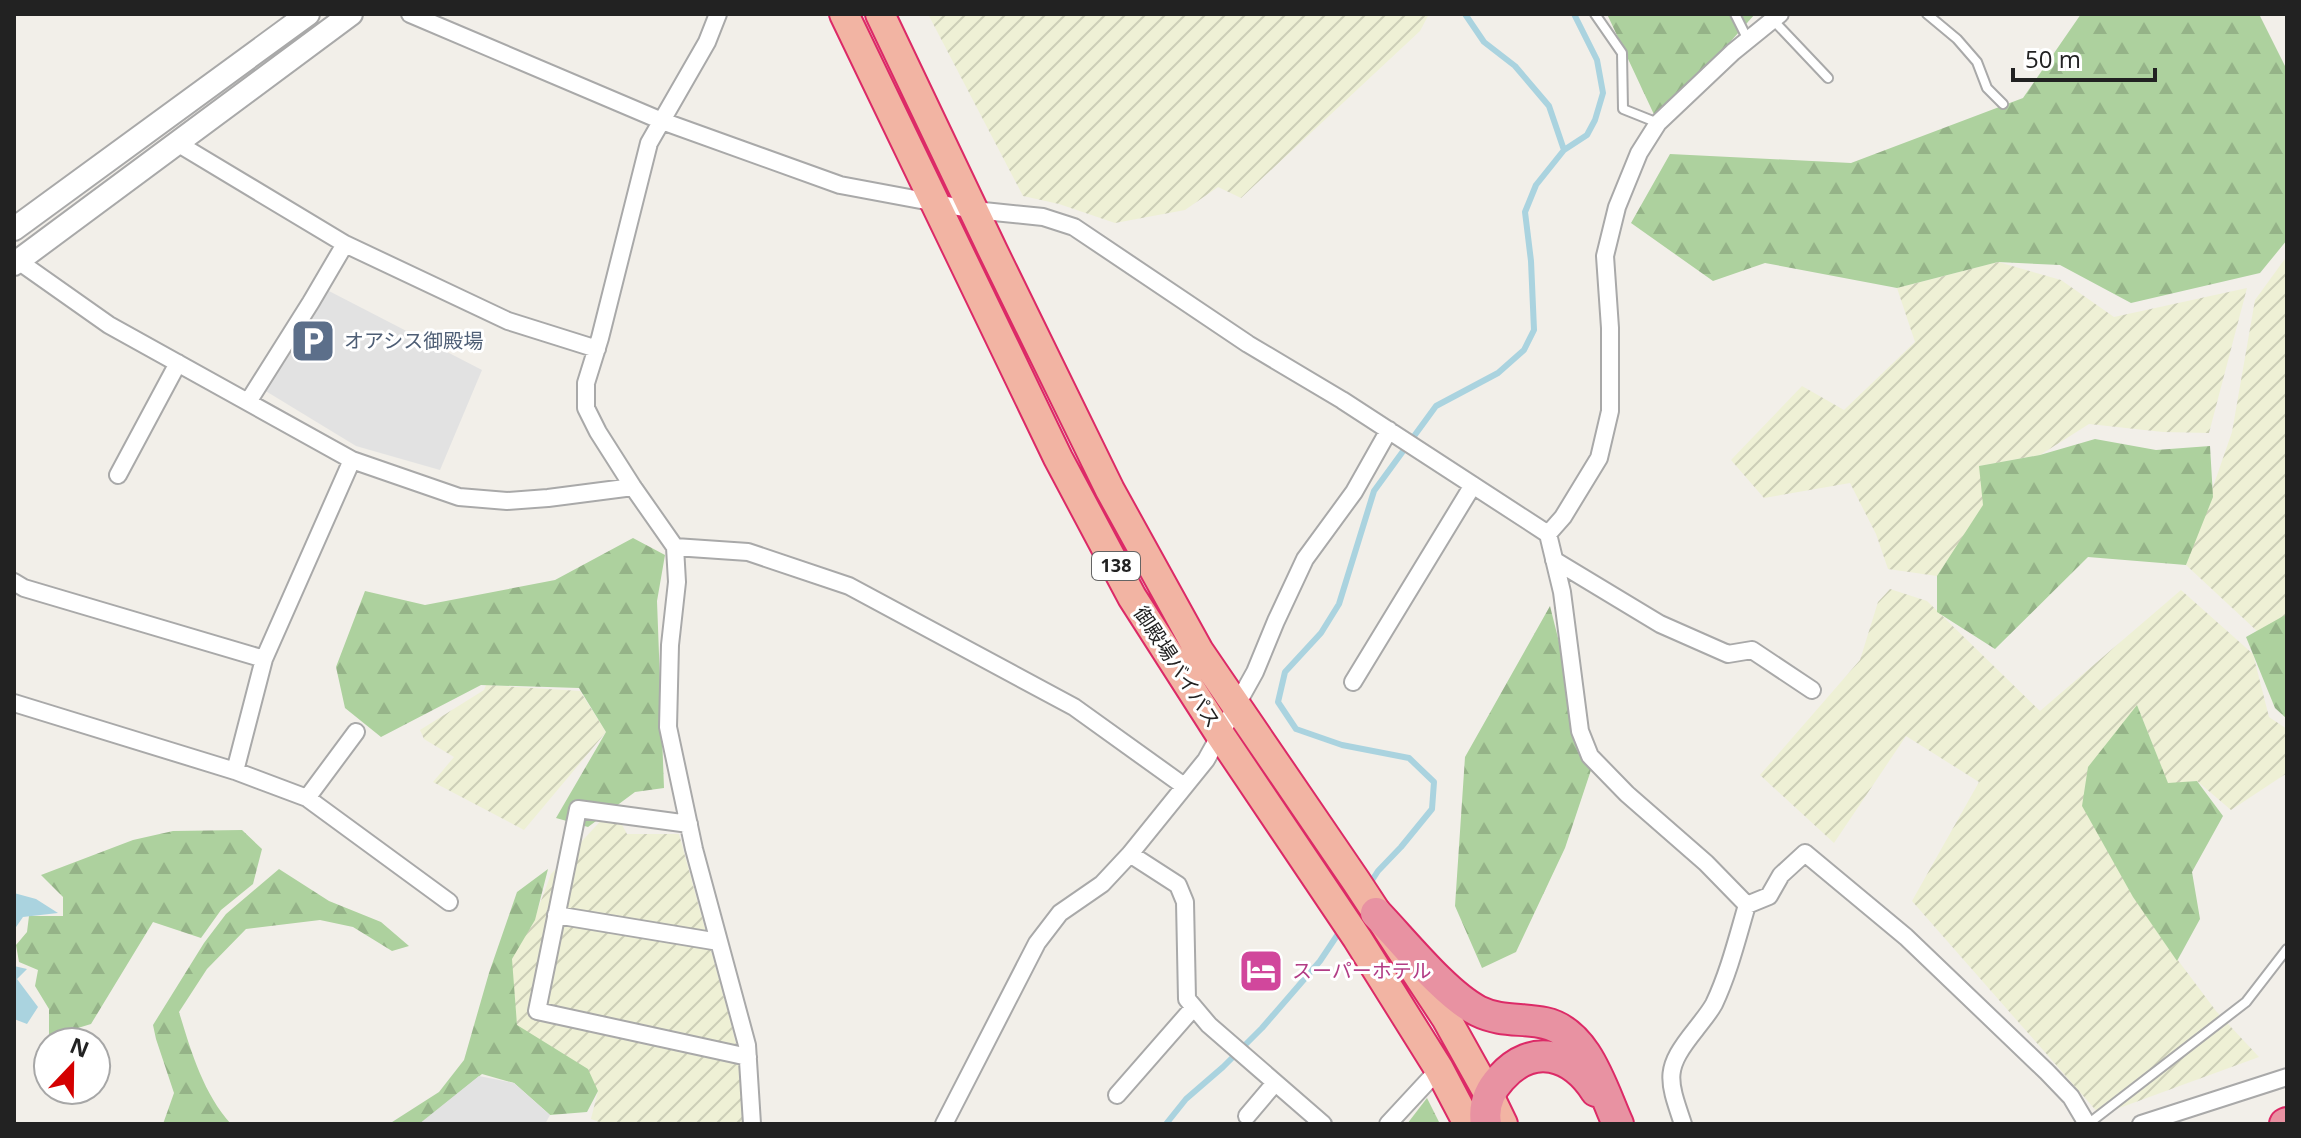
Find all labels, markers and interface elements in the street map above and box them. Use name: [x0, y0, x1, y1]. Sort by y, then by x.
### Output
scale bar: [2013, 32, 2155, 82]
text: 50 m: [2025, 42, 2081, 75]
parking icon: オアシス御殿場: [289, 317, 337, 365]
place label: オアシス御殿場: [344, 327, 483, 354]
road number: 138: [1092, 552, 1140, 580]
street label: 御殿場バイパス: [1128, 601, 1227, 733]
hotel icon: スーパーホテル: [1237, 947, 1285, 995]
place label: スーパーホテル: [1292, 957, 1432, 984]
north arrow: [32, 1026, 112, 1106]
text: N: [66, 1029, 94, 1064]

